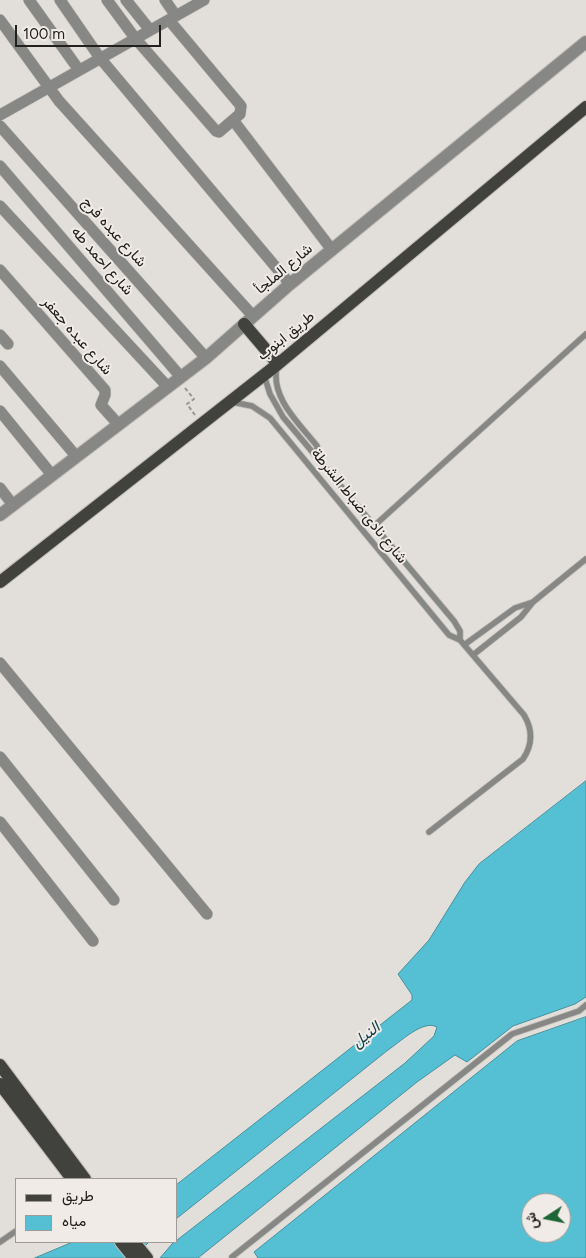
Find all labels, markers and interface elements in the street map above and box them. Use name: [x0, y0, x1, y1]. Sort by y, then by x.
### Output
scale bar: [18, 15, 164, 47]
text: 100 m: [23, 25, 65, 43]
street label: شارع عبده فرج: [78, 193, 150, 271]
street label: شارع احمد طه: [67, 223, 137, 299]
street label: شارع الملجأ: [252, 240, 316, 298]
street label: شارع عبده جعفر: [38, 293, 116, 379]
street label: طريق ابنوب: [254, 308, 318, 364]
street label: شارع نادى ضباط الشرطة: [307, 445, 411, 567]
water label: النيل: [348, 1018, 384, 1052]
legend: [15, 1178, 178, 1243]
text: طريق: [62, 1187, 94, 1205]
north arrow: [521, 1193, 571, 1243]
text: ش: [522, 1211, 542, 1231]
text: مياه: [62, 1212, 86, 1230]

